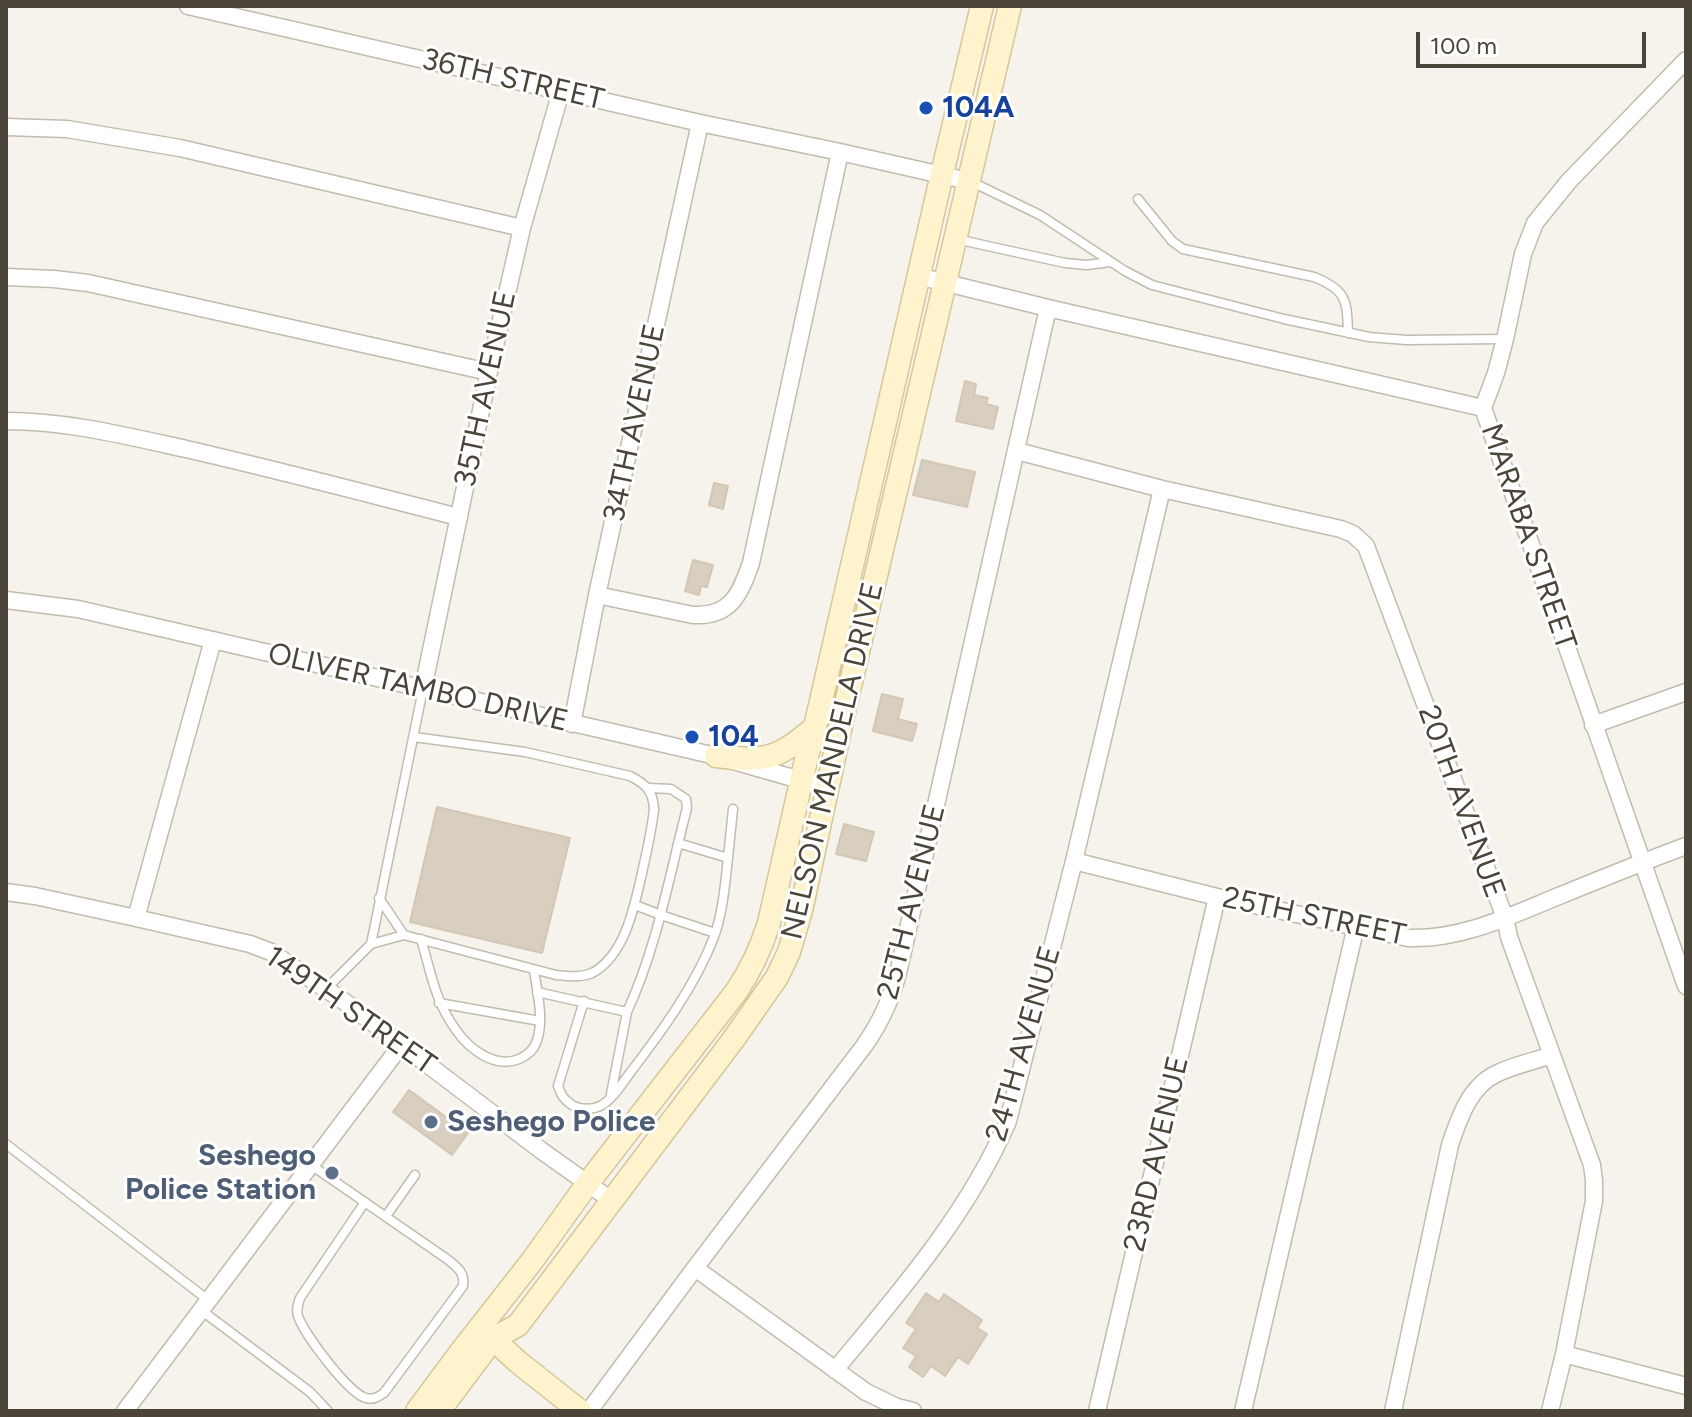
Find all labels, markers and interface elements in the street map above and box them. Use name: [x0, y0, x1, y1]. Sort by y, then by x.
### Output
scale bar: [1420, 16, 1650, 66]
text: 100 m: [1430, 31, 1497, 60]
street label: 36TH STREET: [419, 42, 607, 118]
place label: 104A: [942, 90, 1015, 126]
marker: 104A: [917, 99, 935, 117]
street label: 35TH AVENUE: [448, 288, 524, 490]
street label: 34TH AVENUE: [596, 321, 674, 525]
street label: MARABA STREET: [1472, 419, 1584, 655]
street label: NELSON MANDELA DRIVE: [774, 579, 892, 943]
street label: OLIVER TAMBO DRIVE: [264, 636, 572, 740]
street label: 20TH AVENUE: [1409, 701, 1513, 903]
place label: 104: [708, 719, 759, 755]
marker: 104: [683, 728, 701, 746]
street label: 25TH AVENUE: [870, 800, 954, 1004]
street label: 25TH STREET: [1219, 880, 1409, 954]
street label: 149TH STREET: [258, 939, 442, 1083]
street label: 24TH AVENUE: [979, 942, 1069, 1146]
street label: 23RD AVENUE: [1117, 1053, 1197, 1255]
place label: Seshego Police: [447, 1104, 656, 1140]
marker: Seshego Police: [422, 1113, 440, 1131]
place label: Seshego Police Station: [125, 1138, 316, 1208]
marker: Seshego Police Station: [323, 1164, 341, 1182]

